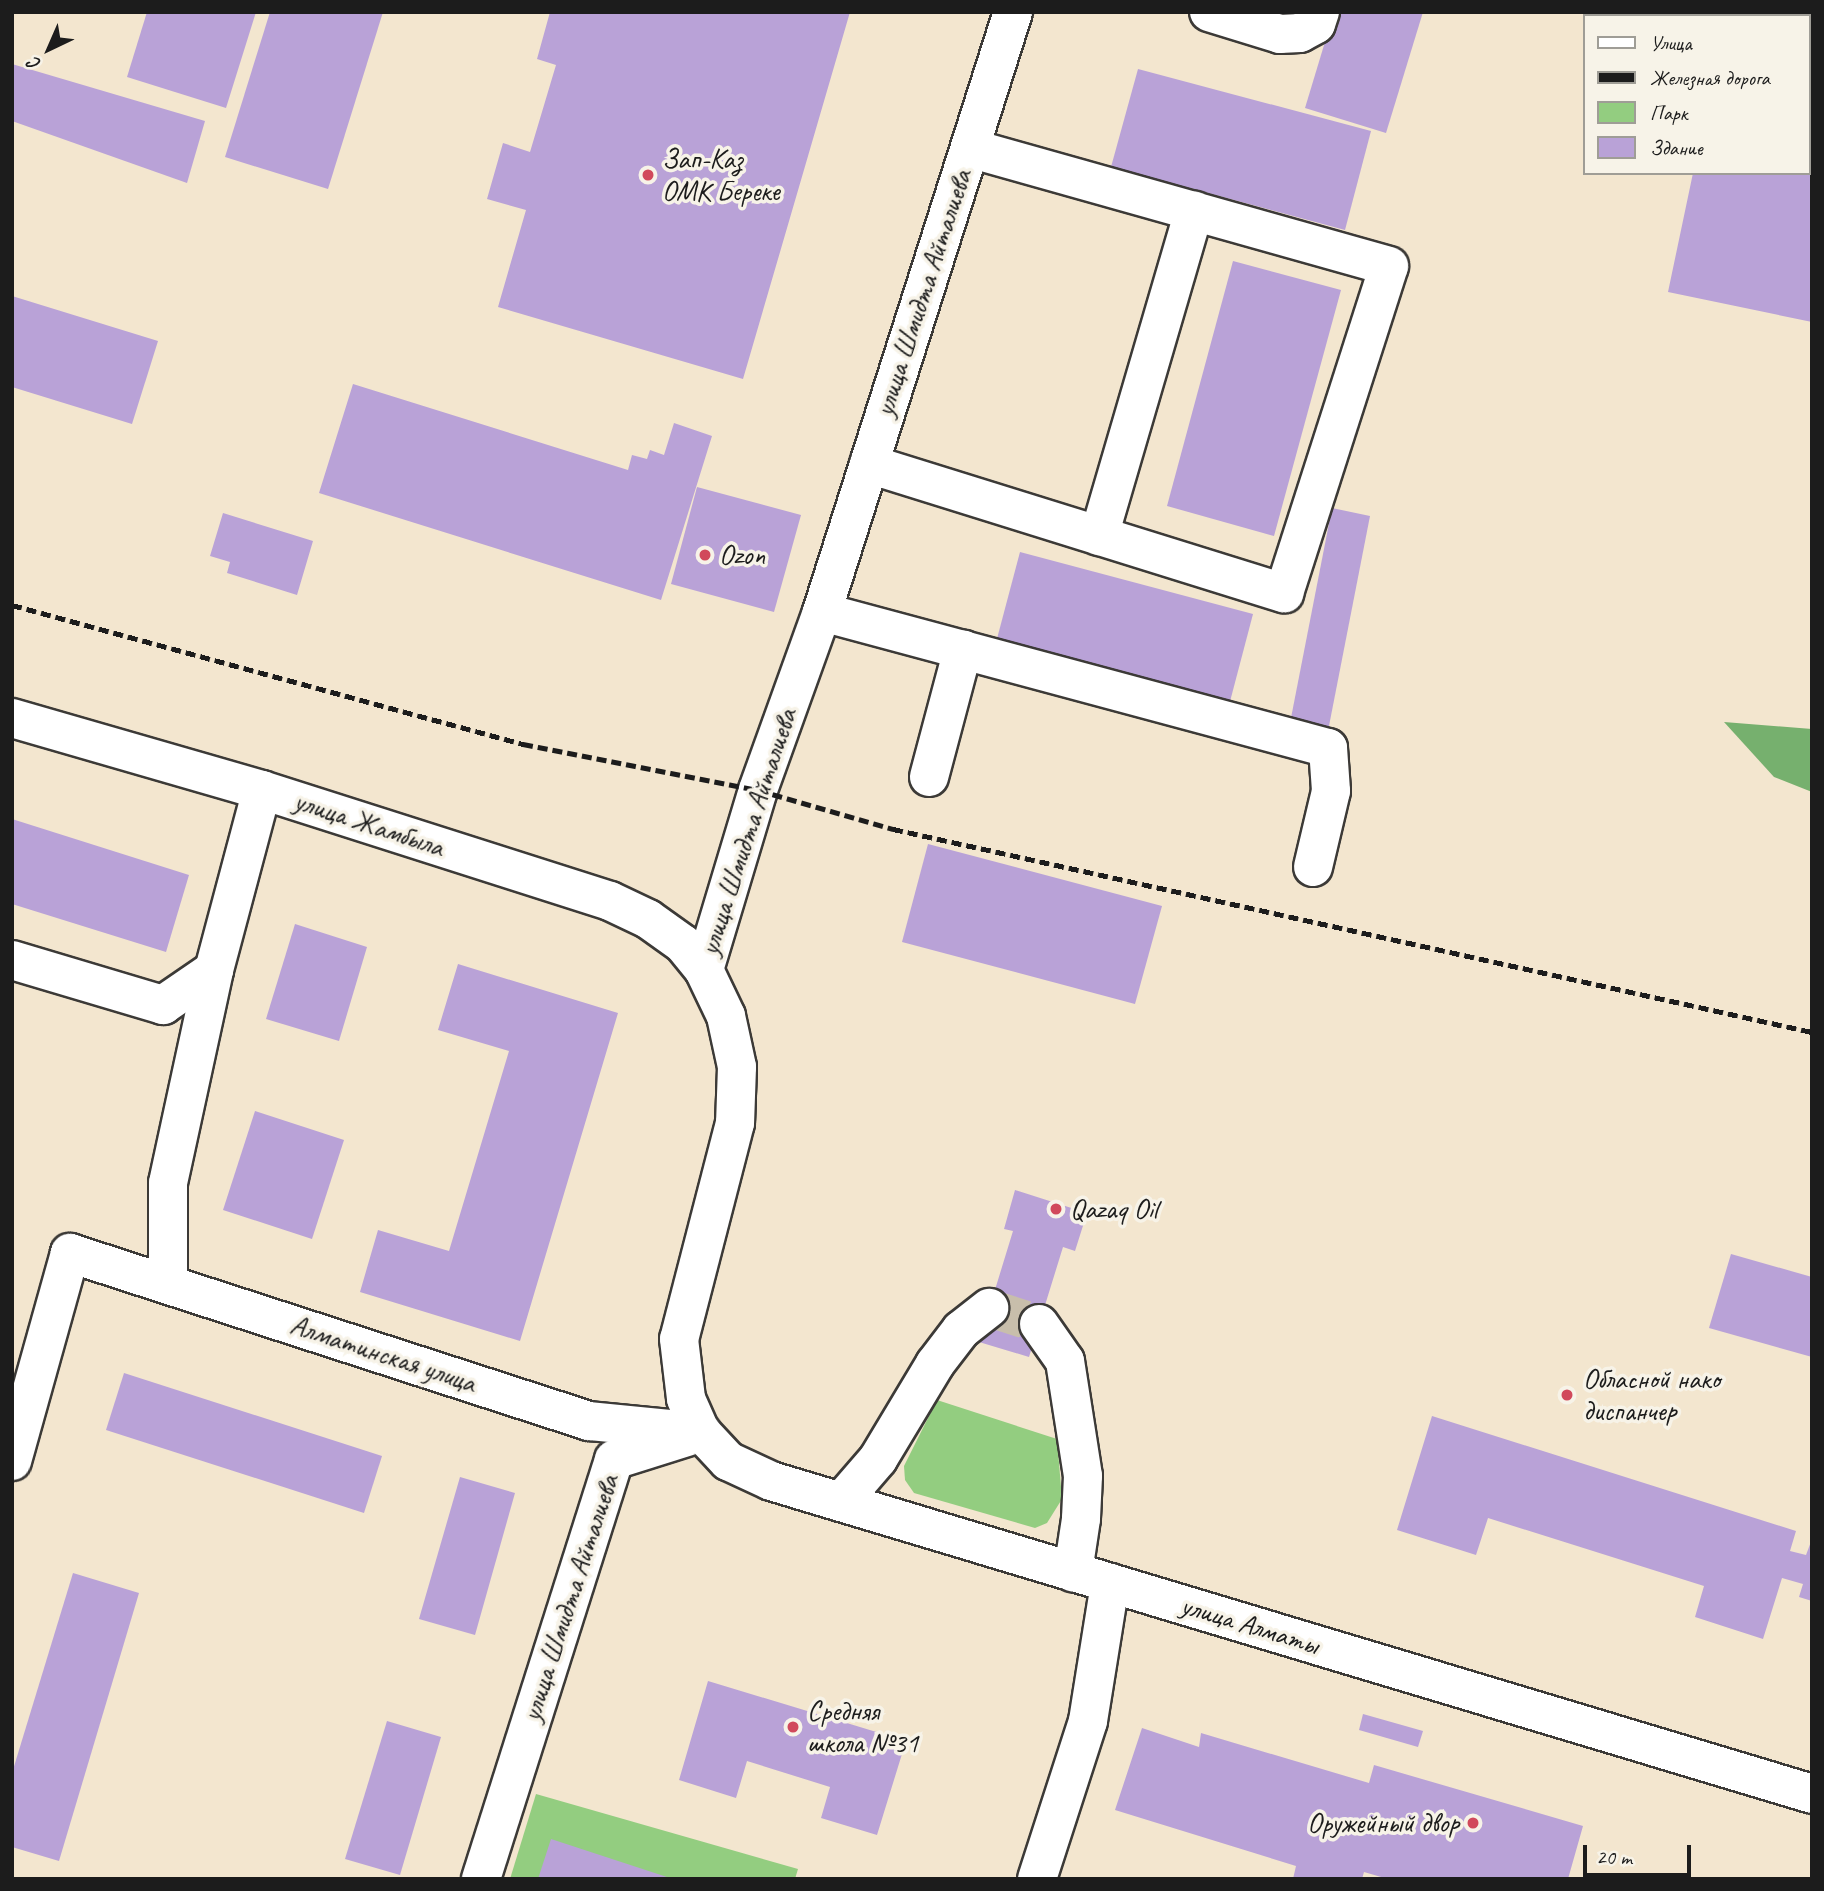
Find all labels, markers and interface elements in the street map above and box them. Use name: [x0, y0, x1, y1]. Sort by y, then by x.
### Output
north arrow: [14, 14, 84, 84]
legend: [1582, 14, 1810, 175]
text: Улица: [1650, 30, 1692, 56]
text: С: [23, 52, 46, 76]
text: Железная дорога: [1650, 65, 1770, 91]
text: Парк: [1650, 100, 1687, 126]
text: Здание: [1650, 135, 1703, 161]
place label: Зап-Каз ОМК Береке: [662, 142, 779, 208]
marker: Зап-Каз ОМК Береке: [640, 167, 656, 183]
street label: улица Шмидта Айталиева: [868, 167, 978, 419]
place label: Ozon: [719, 538, 765, 572]
marker: Ozon: [697, 547, 713, 563]
street label: улица Шмидта Айталиева: [693, 706, 803, 958]
street label: улица Жамбыла: [290, 784, 448, 864]
place label: Qazaq Oil: [1070, 1192, 1158, 1226]
marker: Qazaq Oil: [1048, 1201, 1064, 1217]
street label: Алматинская улица: [285, 1308, 481, 1400]
place label: Обласной нако диспанчер: [1583, 1362, 1720, 1428]
marker: Обласной нако диспанчер: [1557, 1385, 1577, 1405]
street label: улица Шмидта Айталиева: [515, 1472, 625, 1724]
street label: улица Алматы: [1176, 1588, 1324, 1662]
place label: Средняя школа №31: [807, 1694, 918, 1760]
marker: Средняя школа №31: [785, 1719, 801, 1735]
place label: Оружейный двор: [1307, 1806, 1459, 1840]
marker: Оружейный двор: [1465, 1815, 1481, 1831]
scale bar: [1586, 1832, 1694, 1876]
text: 20 m: [1596, 1844, 1632, 1870]

